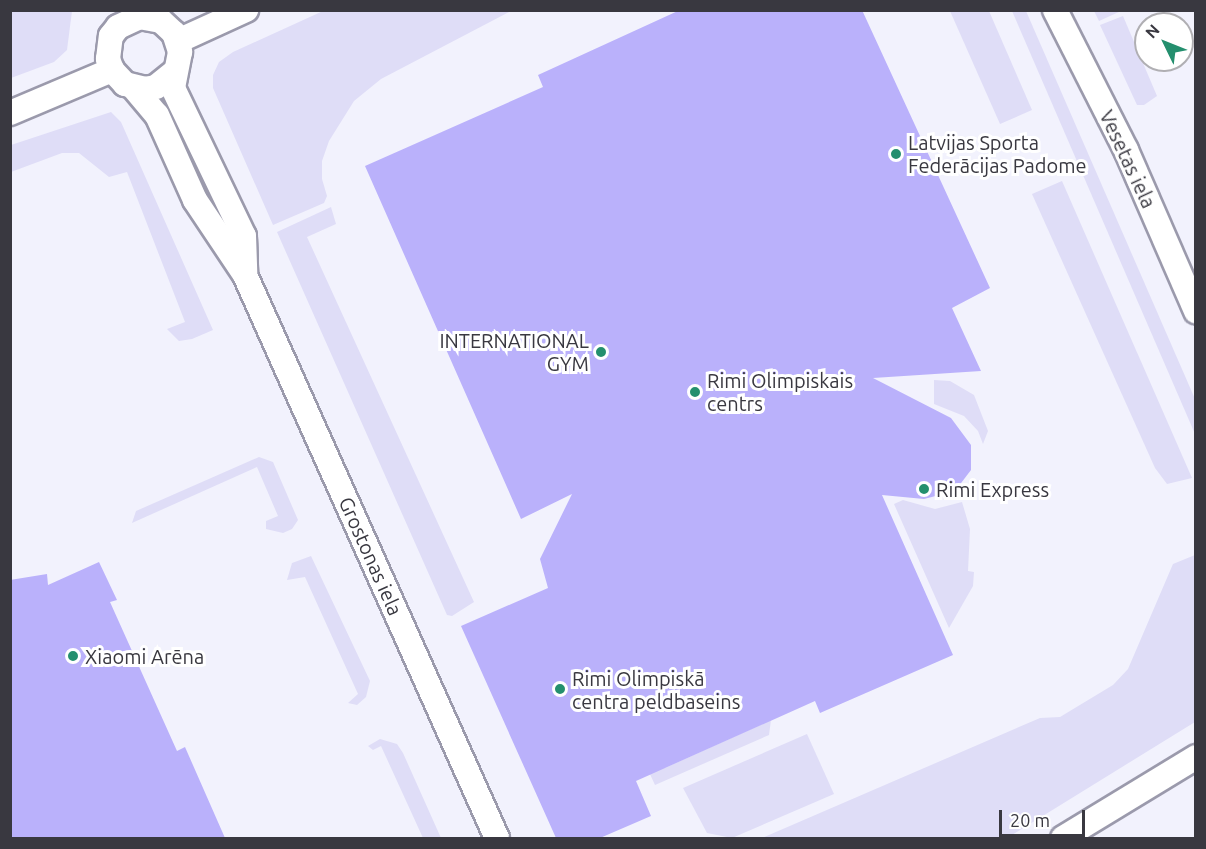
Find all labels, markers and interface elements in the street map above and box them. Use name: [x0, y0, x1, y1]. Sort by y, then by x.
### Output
north arrow: [1134, 12, 1194, 72]
text: N: [1142, 21, 1163, 42]
street label: Vesetas iela: [1095, 106, 1161, 212]
place label: Latvijas Sporta Federācijas Padome: [908, 130, 1086, 177]
marker: Latvijas Sporta Federācijas Padome: [889, 147, 903, 161]
place label: INTERNATIONAL GYM: [439, 328, 589, 375]
marker: INTERNATIONAL GYM: [594, 345, 608, 359]
place label: Rimi Olimpiskais centrs: [707, 368, 853, 415]
marker: Rimi Olimpiskais centrs: [688, 385, 702, 399]
place label: Rimi Express: [936, 477, 1049, 501]
marker: Rimi Express: [917, 482, 931, 496]
street label: Grostonas iela: [334, 493, 408, 619]
place label: Xiaomi Arēna: [85, 644, 204, 668]
marker: Xiaomi Arēna: [66, 649, 80, 663]
place label: Rimi Olimpiskā centra peldbaseins: [572, 666, 740, 713]
marker: Rimi Olimpiskā centra peldbaseins: [553, 682, 567, 696]
scale bar: [1002, 798, 1088, 836]
text: 20 m: [1010, 810, 1050, 830]

